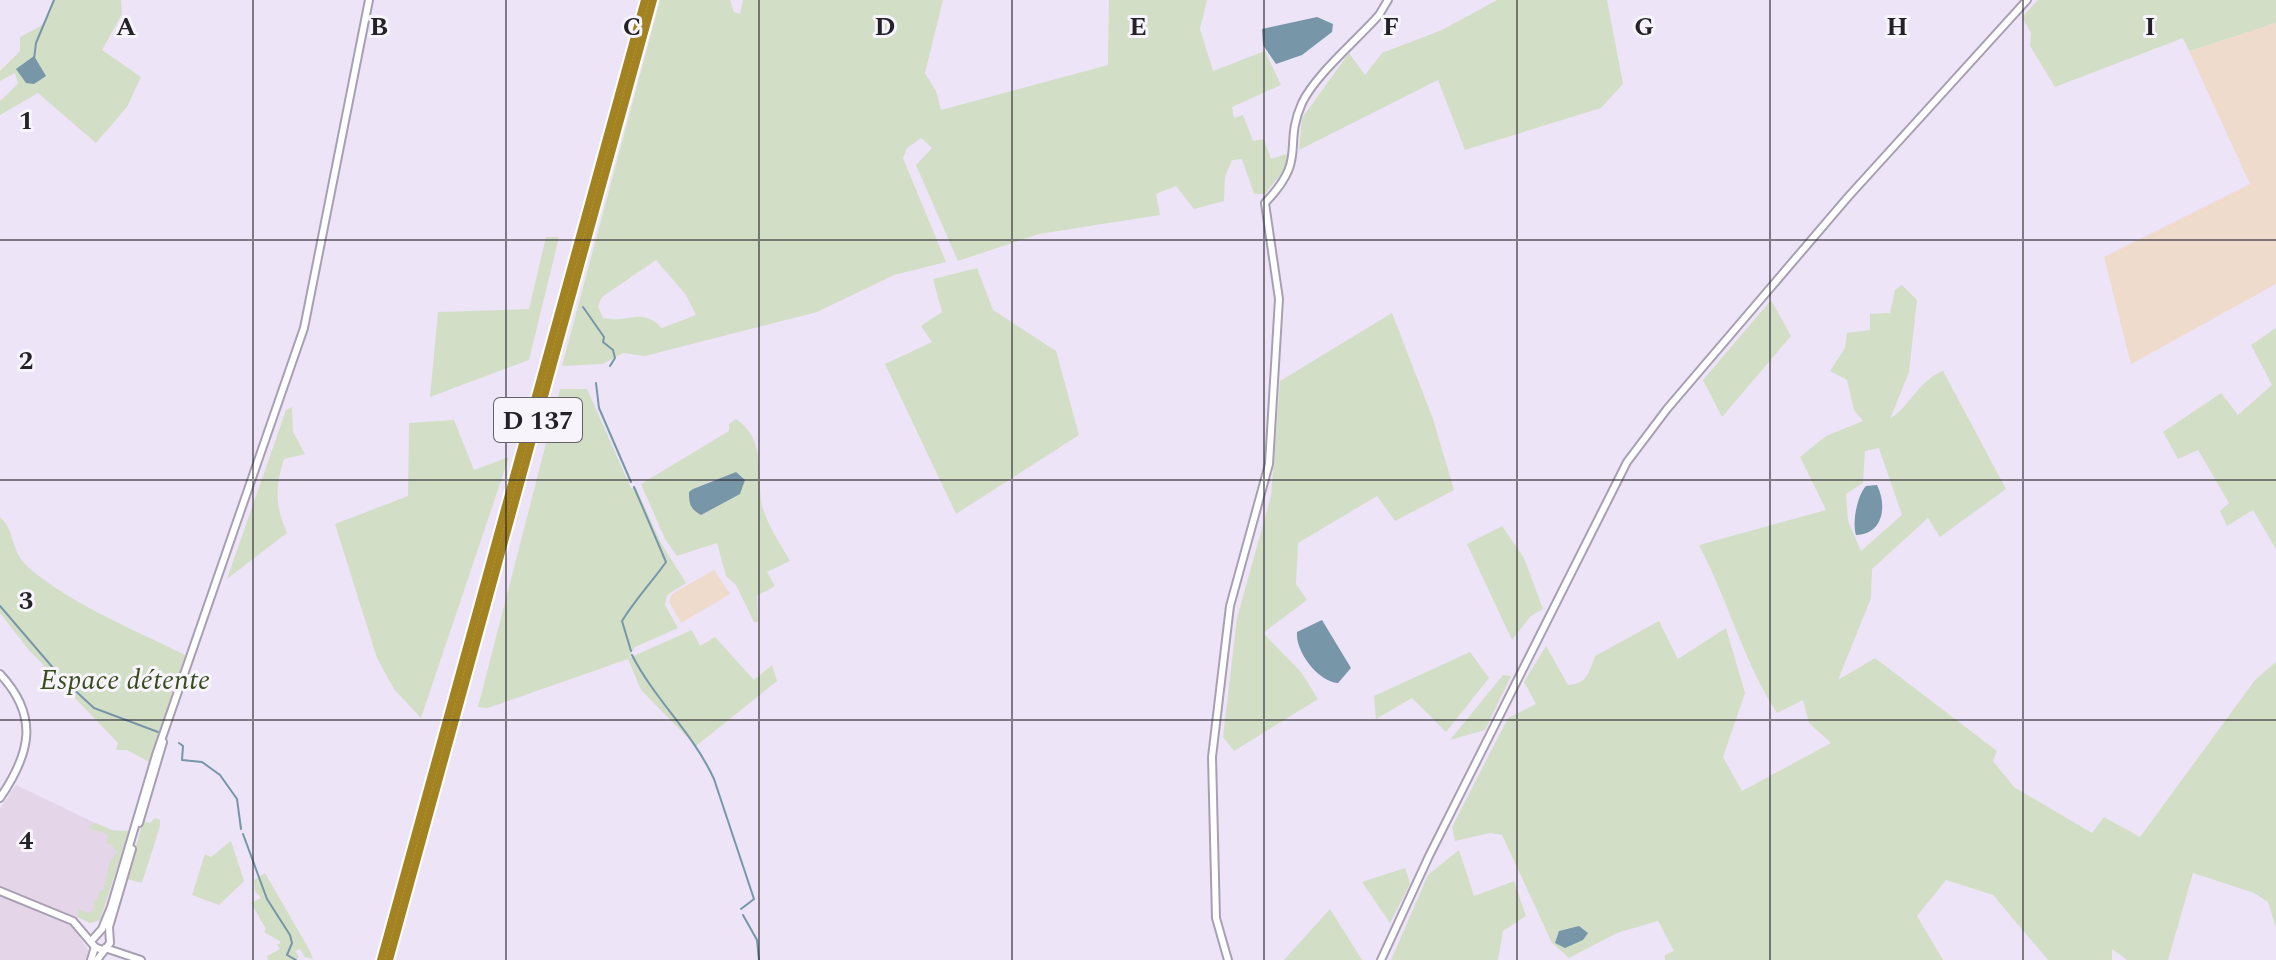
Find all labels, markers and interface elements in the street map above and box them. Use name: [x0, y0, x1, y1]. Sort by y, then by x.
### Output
text: A: [116, 7, 136, 47]
text: B: [370, 7, 388, 47]
text: C: [623, 7, 641, 47]
text: D: [875, 7, 895, 47]
text: E: [1129, 7, 1147, 47]
text: F: [1383, 7, 1399, 47]
text: G: [1634, 7, 1654, 47]
text: H: [1886, 7, 1908, 47]
text: I: [2145, 7, 2155, 47]
text: 1: [19, 101, 33, 141]
text: 2: [19, 341, 33, 381]
road number: D 137: [494, 398, 582, 442]
text: 3: [19, 581, 33, 621]
park label: Espace détente: [40, 659, 210, 702]
text: 4: [19, 821, 34, 861]

